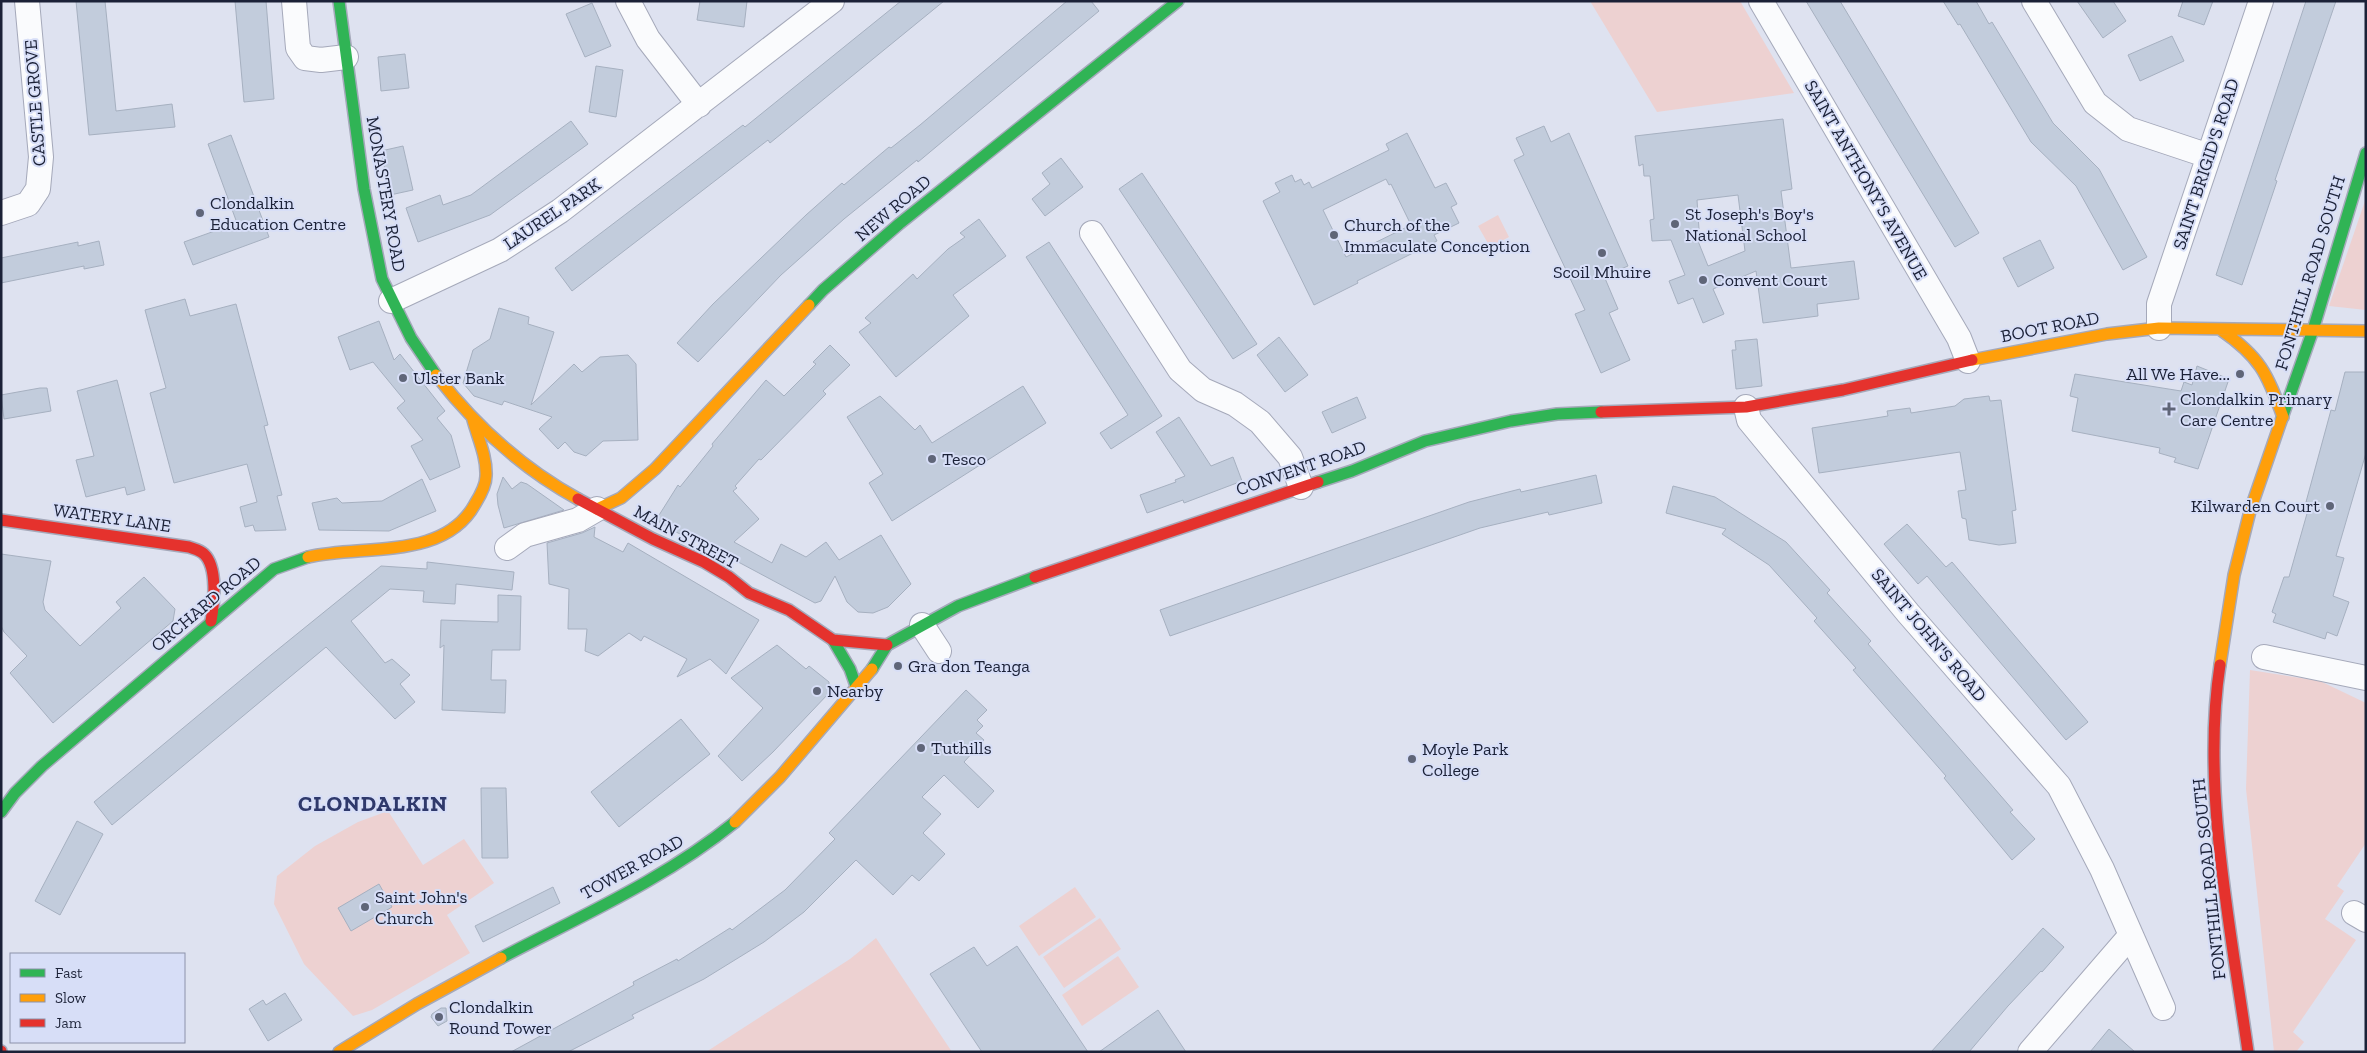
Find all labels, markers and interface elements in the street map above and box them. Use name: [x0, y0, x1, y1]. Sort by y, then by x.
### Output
street label: CASTLE GROVE: [20, 39, 50, 167]
street label: SAINT ANTHONY'S AVENUE: [1800, 76, 1932, 284]
street label: SAINT BRIGID'S ROAD: [2168, 76, 2244, 252]
street label: MONASTERY ROAD: [361, 114, 411, 274]
street label: NEW ROAD: [851, 170, 935, 246]
street label: LAUREL PARK: [499, 173, 605, 255]
street label: FONTHILL ROAD SOUTH: [2270, 173, 2350, 373]
place label: Clondalkin Education Centre: [210, 192, 346, 235]
place label: St Joseph's Boy's National School: [1685, 203, 1814, 246]
marker: Clondalkin Education Centre: [194, 207, 206, 219]
place label: Church of the Immaculate Conception: [1344, 214, 1530, 257]
marker: St Joseph's Boy's National School: [1669, 218, 1681, 230]
marker: Church of the Immaculate Conception: [1328, 229, 1340, 241]
marker: Scoil Mhuire: [1596, 247, 1608, 259]
place label: Scoil Mhuire: [1553, 261, 1651, 283]
place label: Convent Court: [1713, 269, 1828, 291]
marker: Convent Court: [1697, 274, 1709, 286]
street label: BOOT ROAD: [1999, 307, 2101, 347]
place label: All We Have...: [2126, 363, 2230, 385]
place label: Ulster Bank: [413, 367, 505, 389]
marker: All We Have...: [2234, 368, 2246, 380]
marker: Ulster Bank: [397, 372, 409, 384]
place label: Clondalkin Primary Care Centre: [2180, 388, 2333, 431]
marker: Clondalkin Primary Care Centre: [2162, 402, 2176, 416]
street label: CONVENT ROAD: [1233, 435, 1369, 501]
place label: Tesco: [942, 448, 986, 470]
marker: Tesco: [926, 453, 938, 465]
place label: Kilwarden Court: [2191, 495, 2320, 517]
street label: WATERY LANE: [52, 499, 172, 537]
street label: MAIN STREET: [630, 500, 742, 574]
marker: Kilwarden Court: [2324, 500, 2336, 512]
street label: ORCHARD ROAD: [147, 552, 265, 656]
street label: SAINT JOHN'S ROAD: [1867, 564, 1991, 706]
place label: Gra don Teanga: [908, 655, 1030, 677]
marker: Gra don Teanga: [892, 660, 904, 672]
place label: Nearby: [827, 680, 884, 702]
marker: Nearby: [811, 685, 823, 697]
place label: Tuthills: [931, 737, 992, 759]
place label: Moyle Park College: [1422, 738, 1509, 781]
marker: Tuthills: [915, 742, 927, 754]
marker: Moyle Park College: [1406, 753, 1418, 765]
street label: FONTHILL ROAD SOUTH: [2187, 777, 2231, 981]
district label: CLONDALKIN: [298, 790, 448, 817]
street label: TOWER ROAD: [577, 830, 687, 904]
place label: Saint John's Church: [375, 886, 468, 929]
marker: Saint John's Church: [359, 901, 371, 913]
legend: [10, 953, 185, 1043]
text: Fast: [55, 964, 83, 982]
text: Slow: [55, 989, 87, 1007]
place label: Clondalkin Round Tower: [449, 996, 552, 1039]
marker: Clondalkin Round Tower: [433, 1011, 445, 1023]
text: Jam: [55, 1014, 82, 1032]

